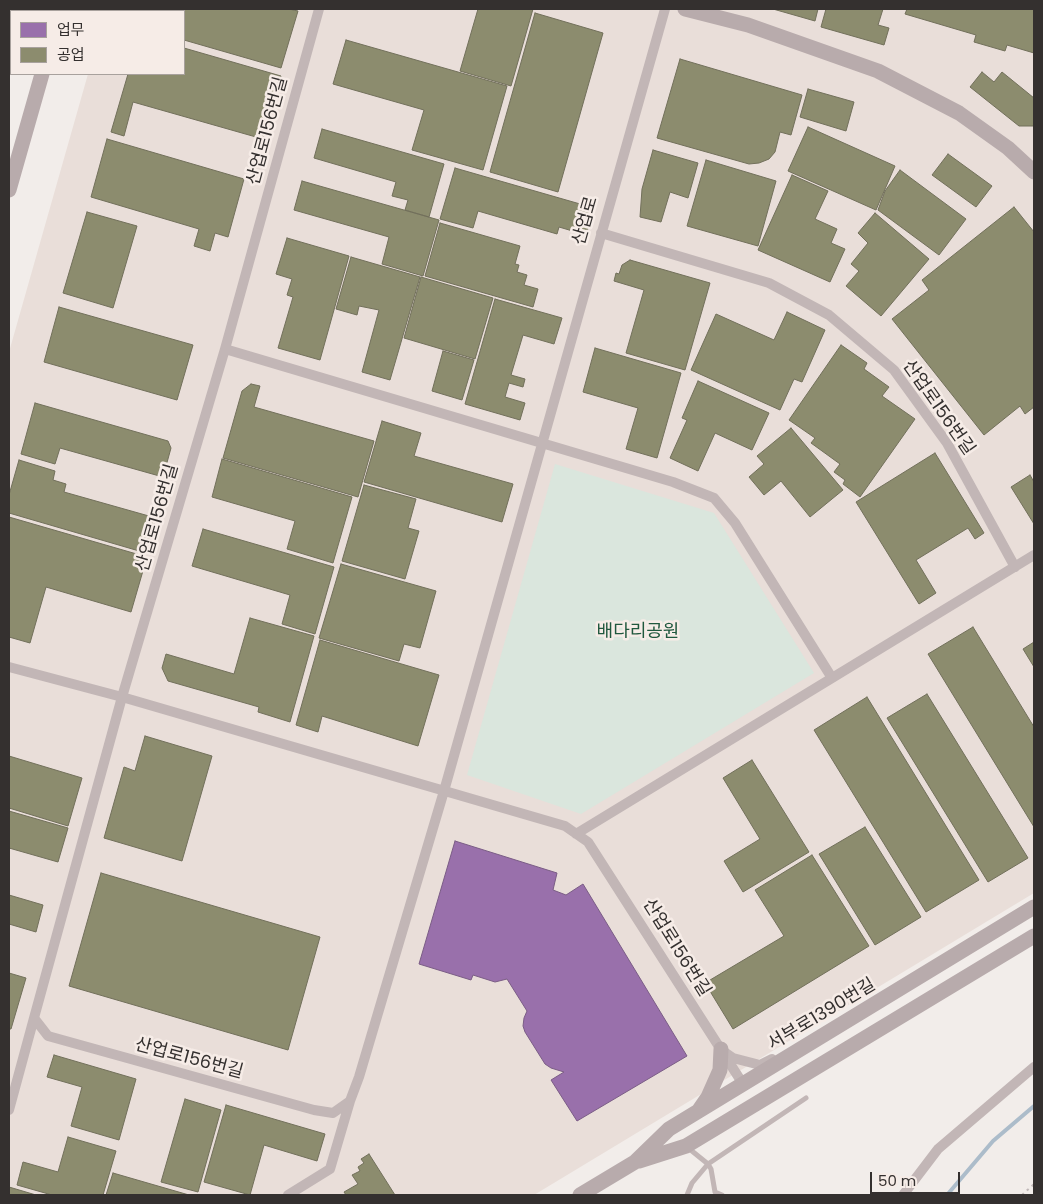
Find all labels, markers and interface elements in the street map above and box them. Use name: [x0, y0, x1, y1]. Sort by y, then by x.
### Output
legend: [10, 10, 185, 75]
text: 업무: [57, 19, 85, 40]
text: 공업: [57, 44, 85, 65]
street label: 산업로156번길: [243, 74, 293, 188]
street label: 산업로: [569, 194, 603, 248]
street label: 산업로156번길: [897, 356, 979, 460]
street label: 산업로156번길: [132, 462, 184, 574]
park label: 배다리공원: [597, 621, 679, 643]
street label: 산업로156번길: [637, 895, 715, 1001]
street label: 서부로1390번길: [764, 974, 880, 1056]
street label: 산업로156번길: [132, 1034, 246, 1084]
scale bar: [873, 1162, 963, 1194]
text: 50 m: [878, 1170, 916, 1191]

